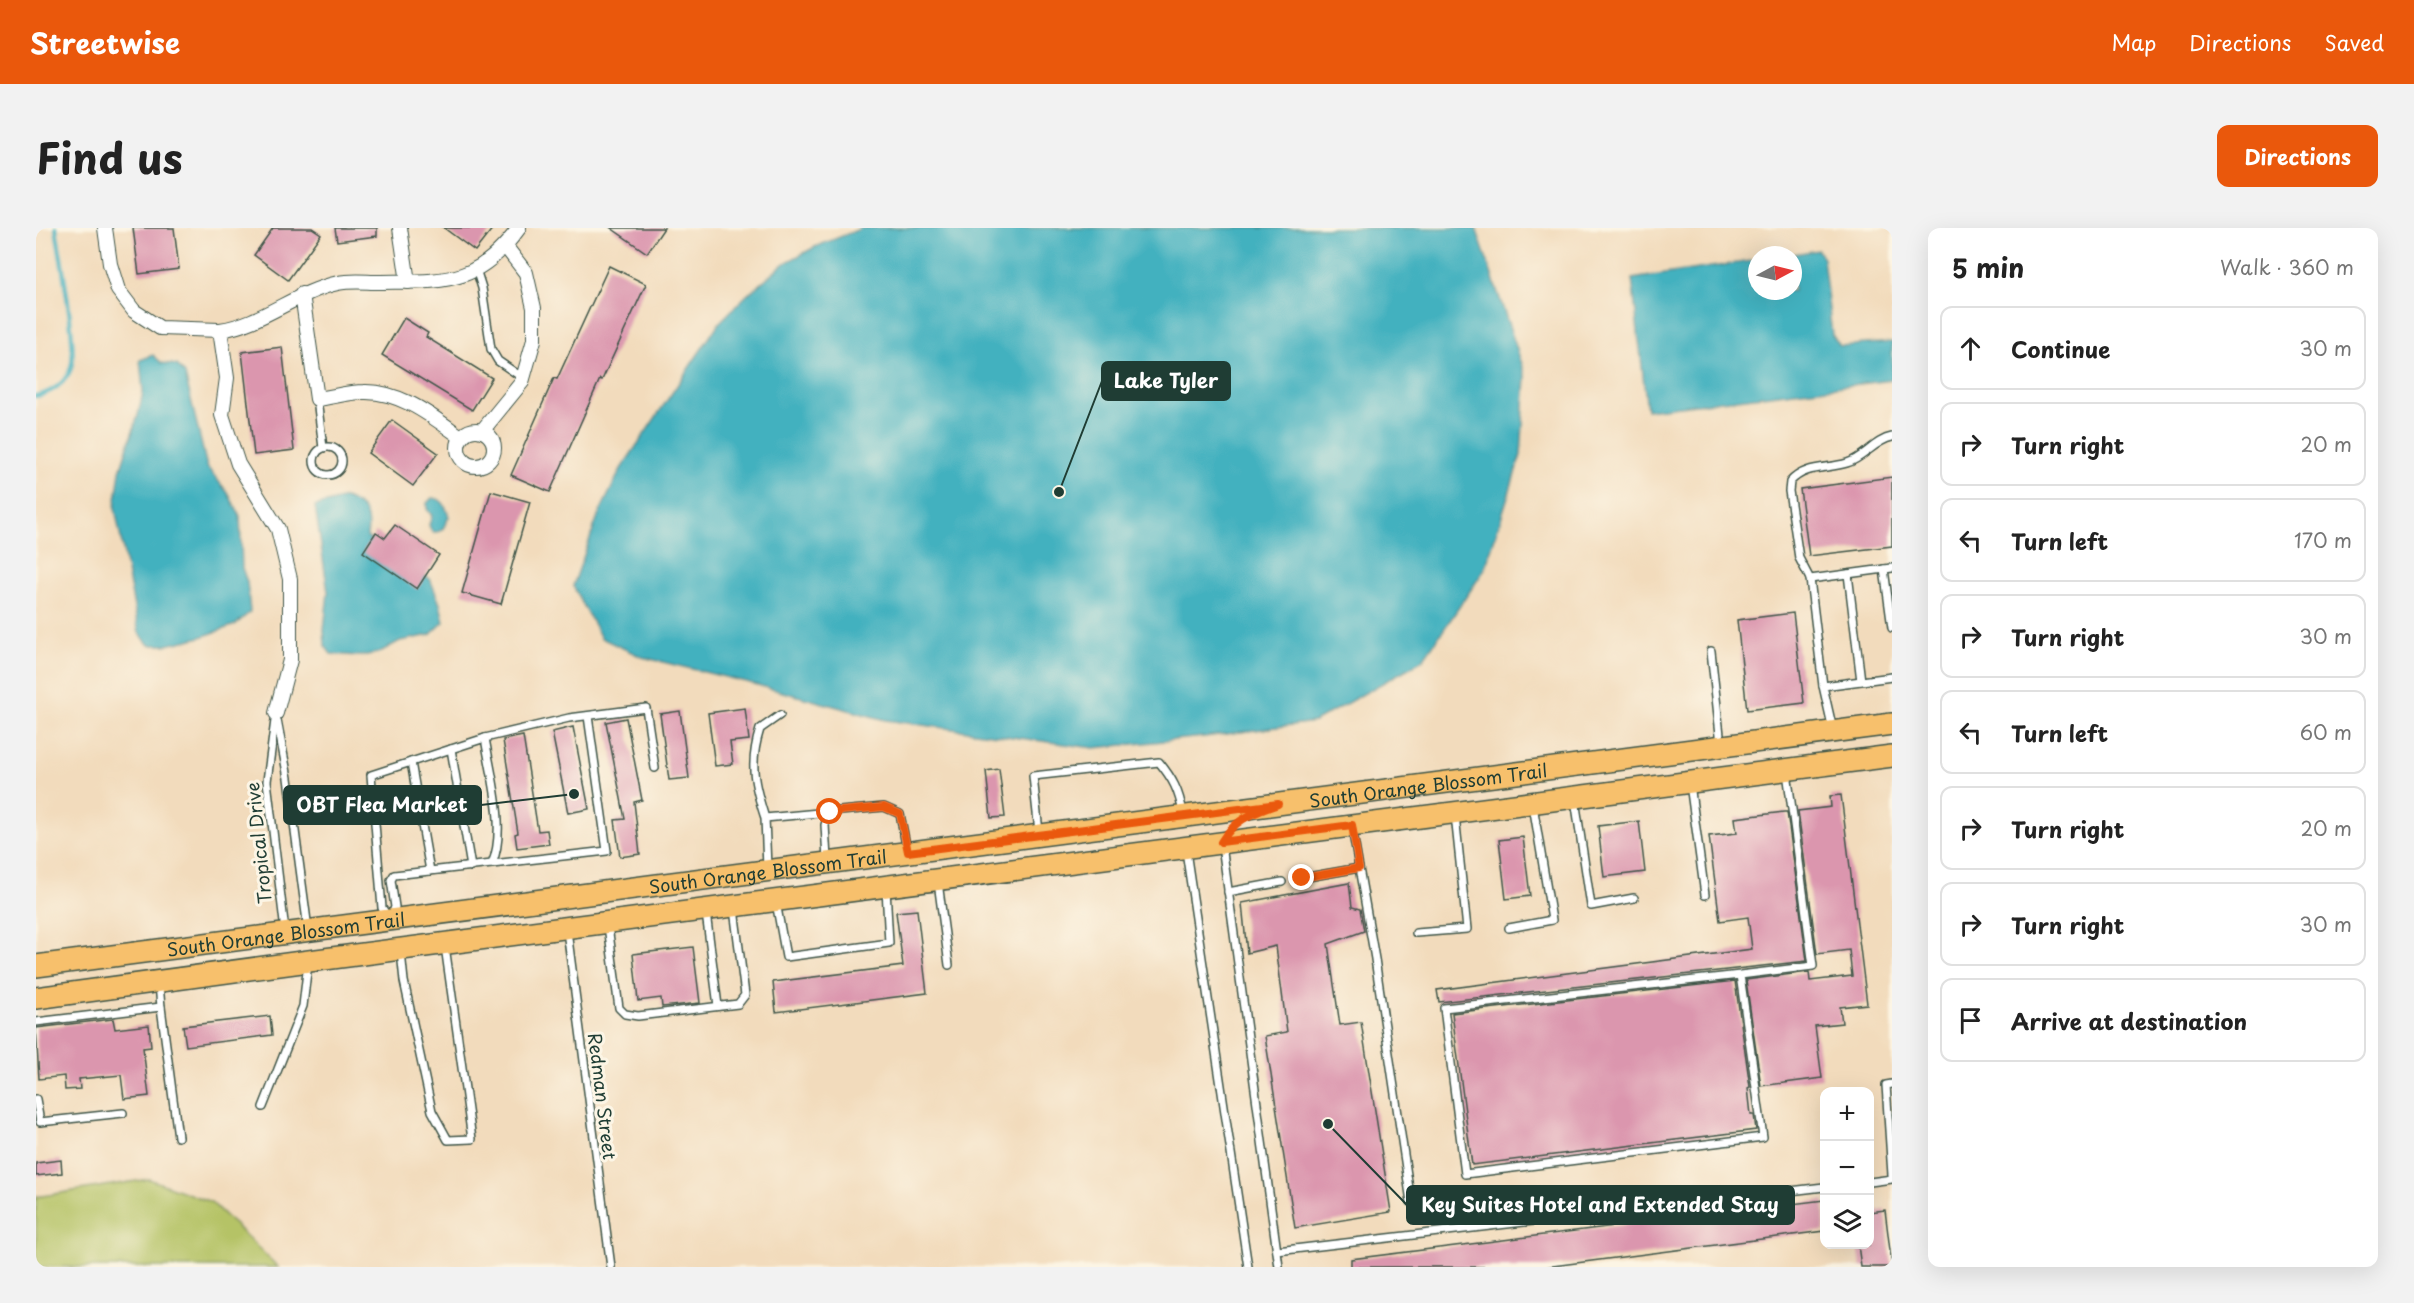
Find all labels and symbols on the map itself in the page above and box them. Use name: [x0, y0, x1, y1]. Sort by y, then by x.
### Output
north arrow: [1748, 246, 1802, 300]
callout: Lake Tyler: [1102, 362, 1230, 400]
text: Lake Tyler: [1114, 365, 1219, 395]
street label: South Orange Blossom Trail: [1308, 756, 1549, 813]
street label: Tropical Drive: [238, 781, 278, 905]
callout: OBT Flea Market: [284, 786, 481, 824]
text: OBT Flea Market: [296, 789, 468, 819]
route start: [816, 798, 842, 824]
street label: South Orange Blossom Trail: [647, 842, 888, 899]
route end: [1288, 864, 1314, 890]
street label: South Orange Blossom Trail: [165, 905, 407, 962]
street label: Redman Street: [582, 1031, 624, 1161]
callout: Key Suites Hotel and Extended Stay: [1407, 1186, 1794, 1224]
text: Key Suites Hotel and Extended Stay: [1421, 1189, 1779, 1219]

